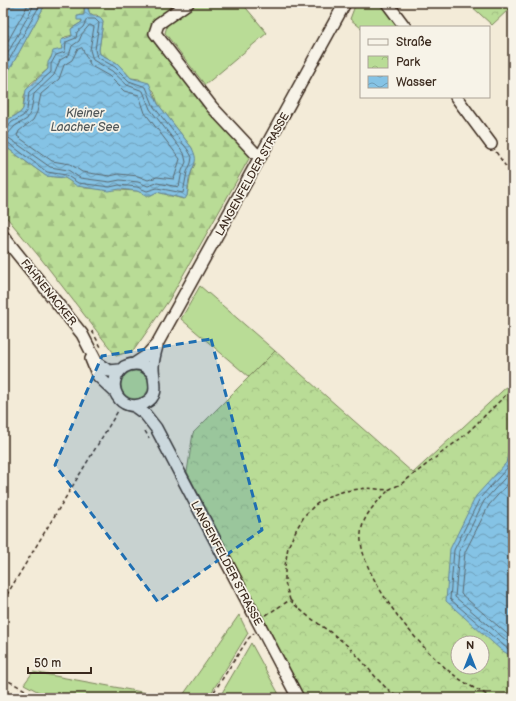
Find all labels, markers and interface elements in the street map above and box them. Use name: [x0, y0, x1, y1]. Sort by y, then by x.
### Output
legend: [360, 26, 490, 98]
text: Straße: [396, 35, 432, 50]
text: Park: [396, 55, 420, 70]
text: Wasser: [396, 75, 437, 90]
water label: Kleiner Laacher See: [51, 106, 119, 135]
street label: LANGENFELDER STRASSE: [213, 110, 292, 238]
street label: FAHNENACKER: [18, 257, 79, 328]
street label: LANGENFELDER STRASSE: [188, 499, 265, 628]
north arrow: [450, 635, 490, 675]
text: N: [466, 639, 474, 652]
scale bar: [28, 649, 91, 675]
text: 50 m: [34, 656, 61, 671]

